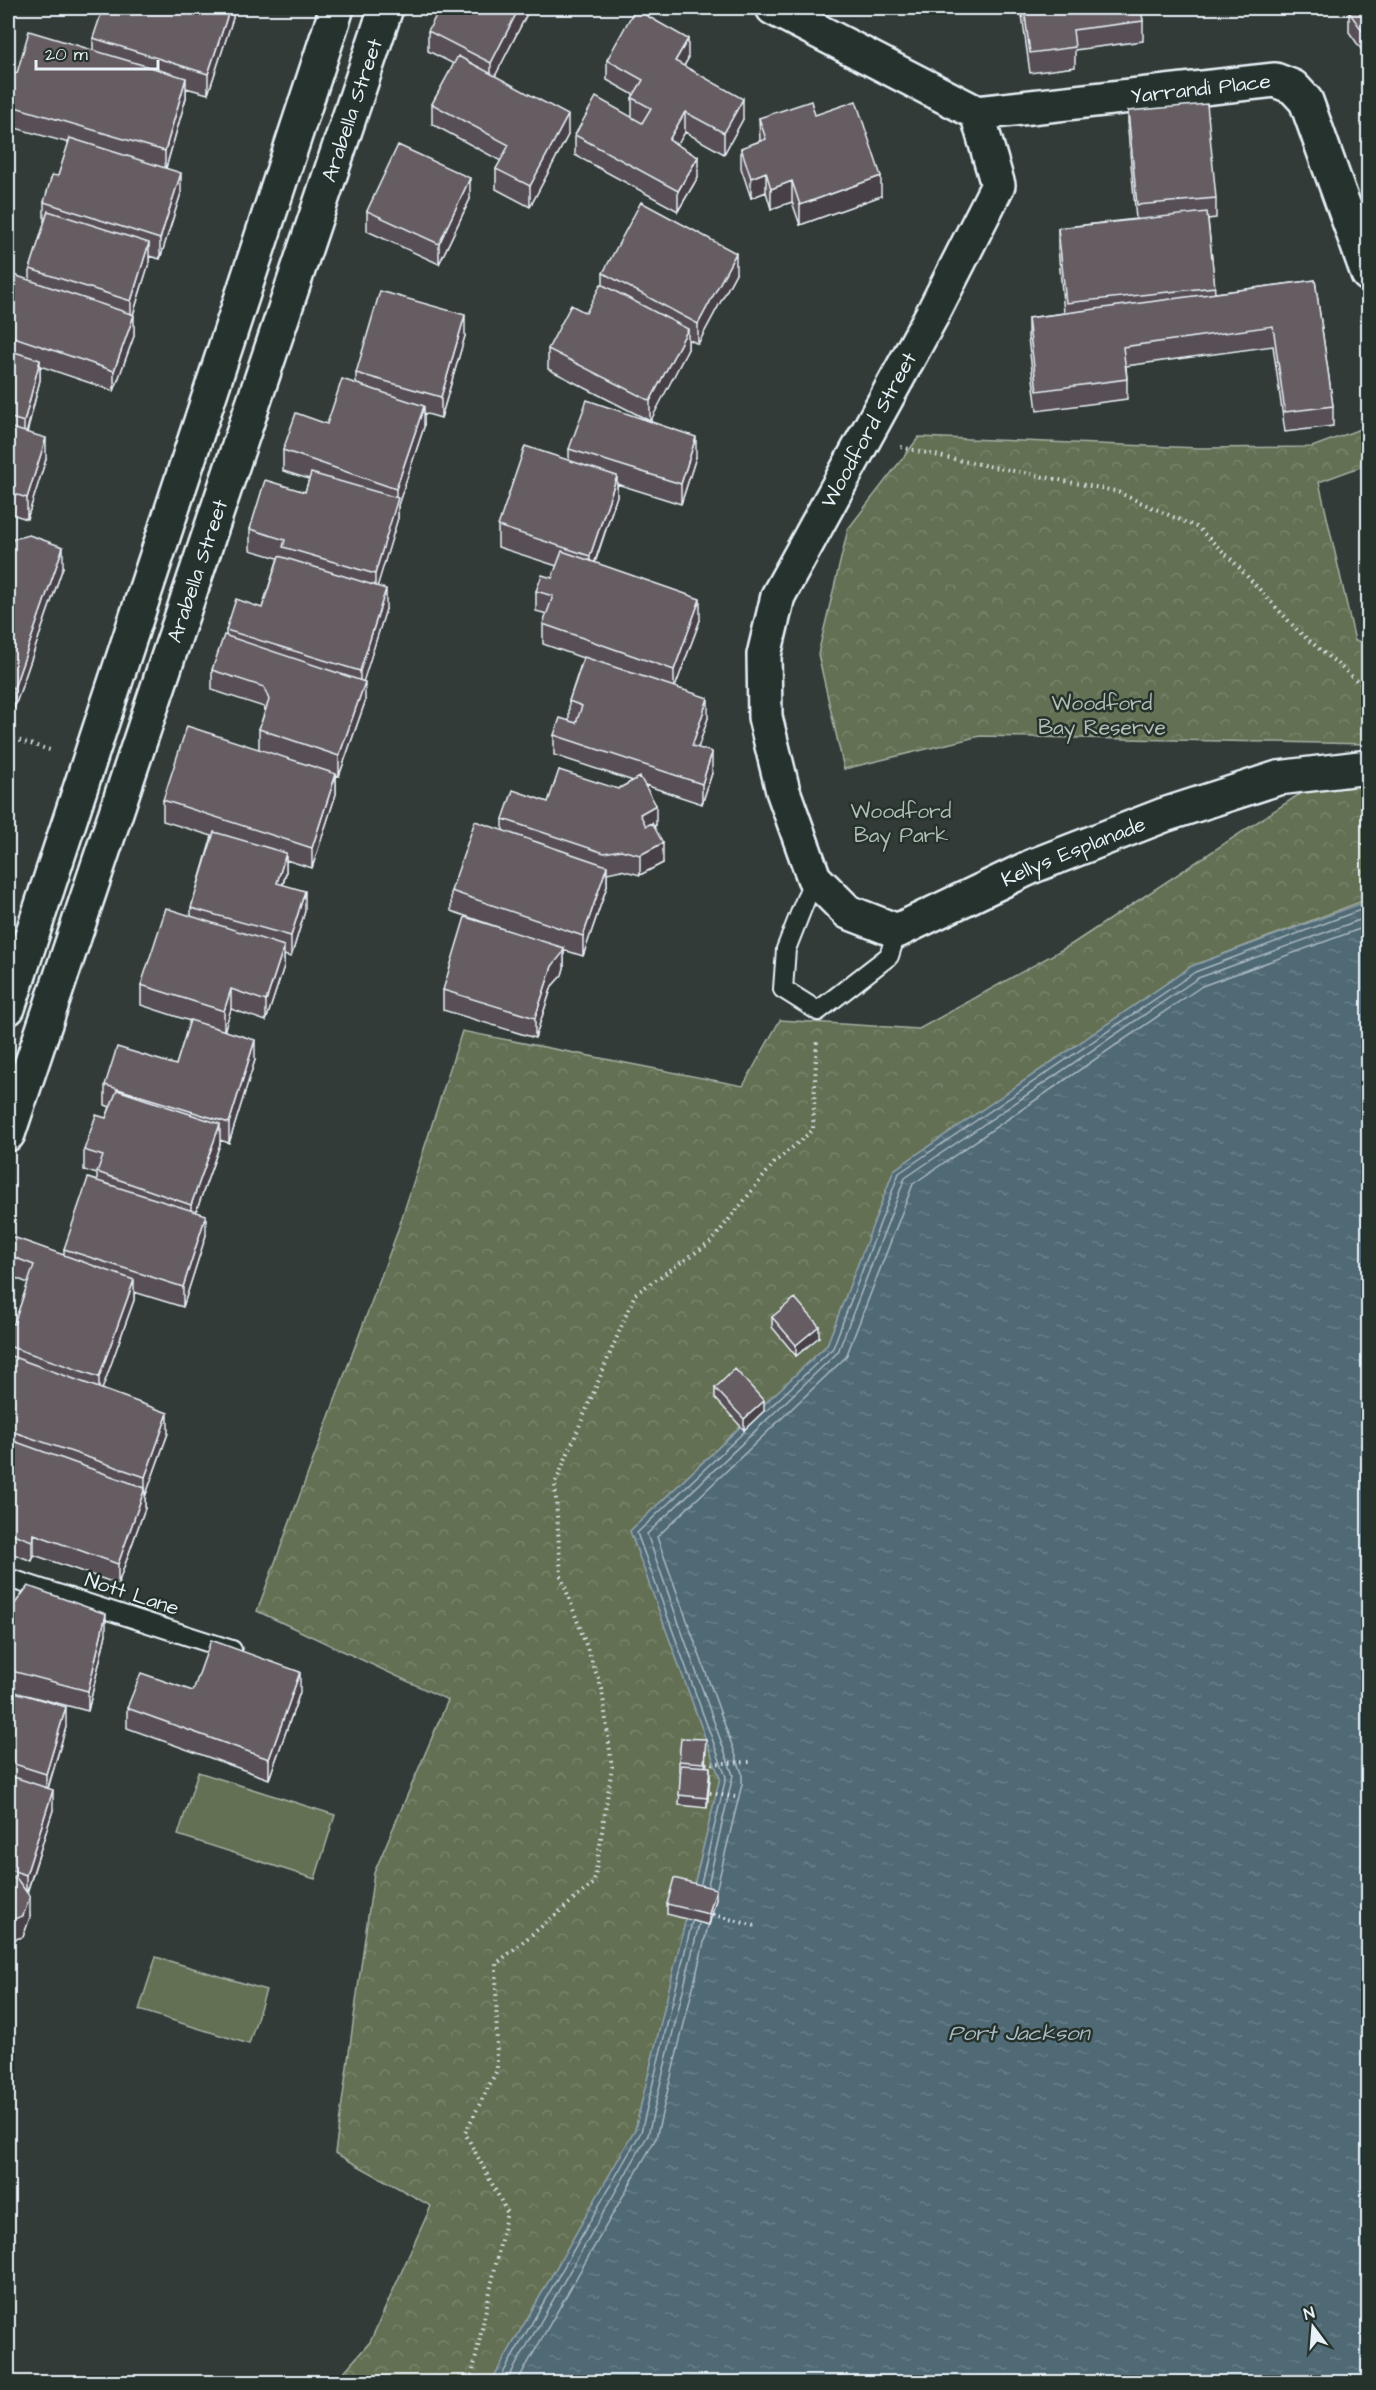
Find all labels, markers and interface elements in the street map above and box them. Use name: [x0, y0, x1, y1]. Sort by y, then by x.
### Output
scale bar: [36, 33, 158, 71]
street label: Arabella Street: [314, 34, 389, 186]
text: 20 m: [45, 42, 88, 67]
street label: Yarrandi Place: [1129, 66, 1272, 110]
street label: Woodford Street: [814, 346, 924, 513]
street label: Arabella Street: [160, 495, 235, 646]
park label: Woodford Bay Reserve: [1038, 689, 1166, 744]
park label: Woodford Bay Park: [851, 797, 952, 852]
street label: Kellys Esplanade: [996, 809, 1150, 894]
street label: Nott Lane: [81, 1565, 183, 1623]
water label: Port Jackson: [949, 2018, 1091, 2049]
north arrow: [1283, 2297, 1343, 2357]
text: N: [1301, 2302, 1317, 2325]

